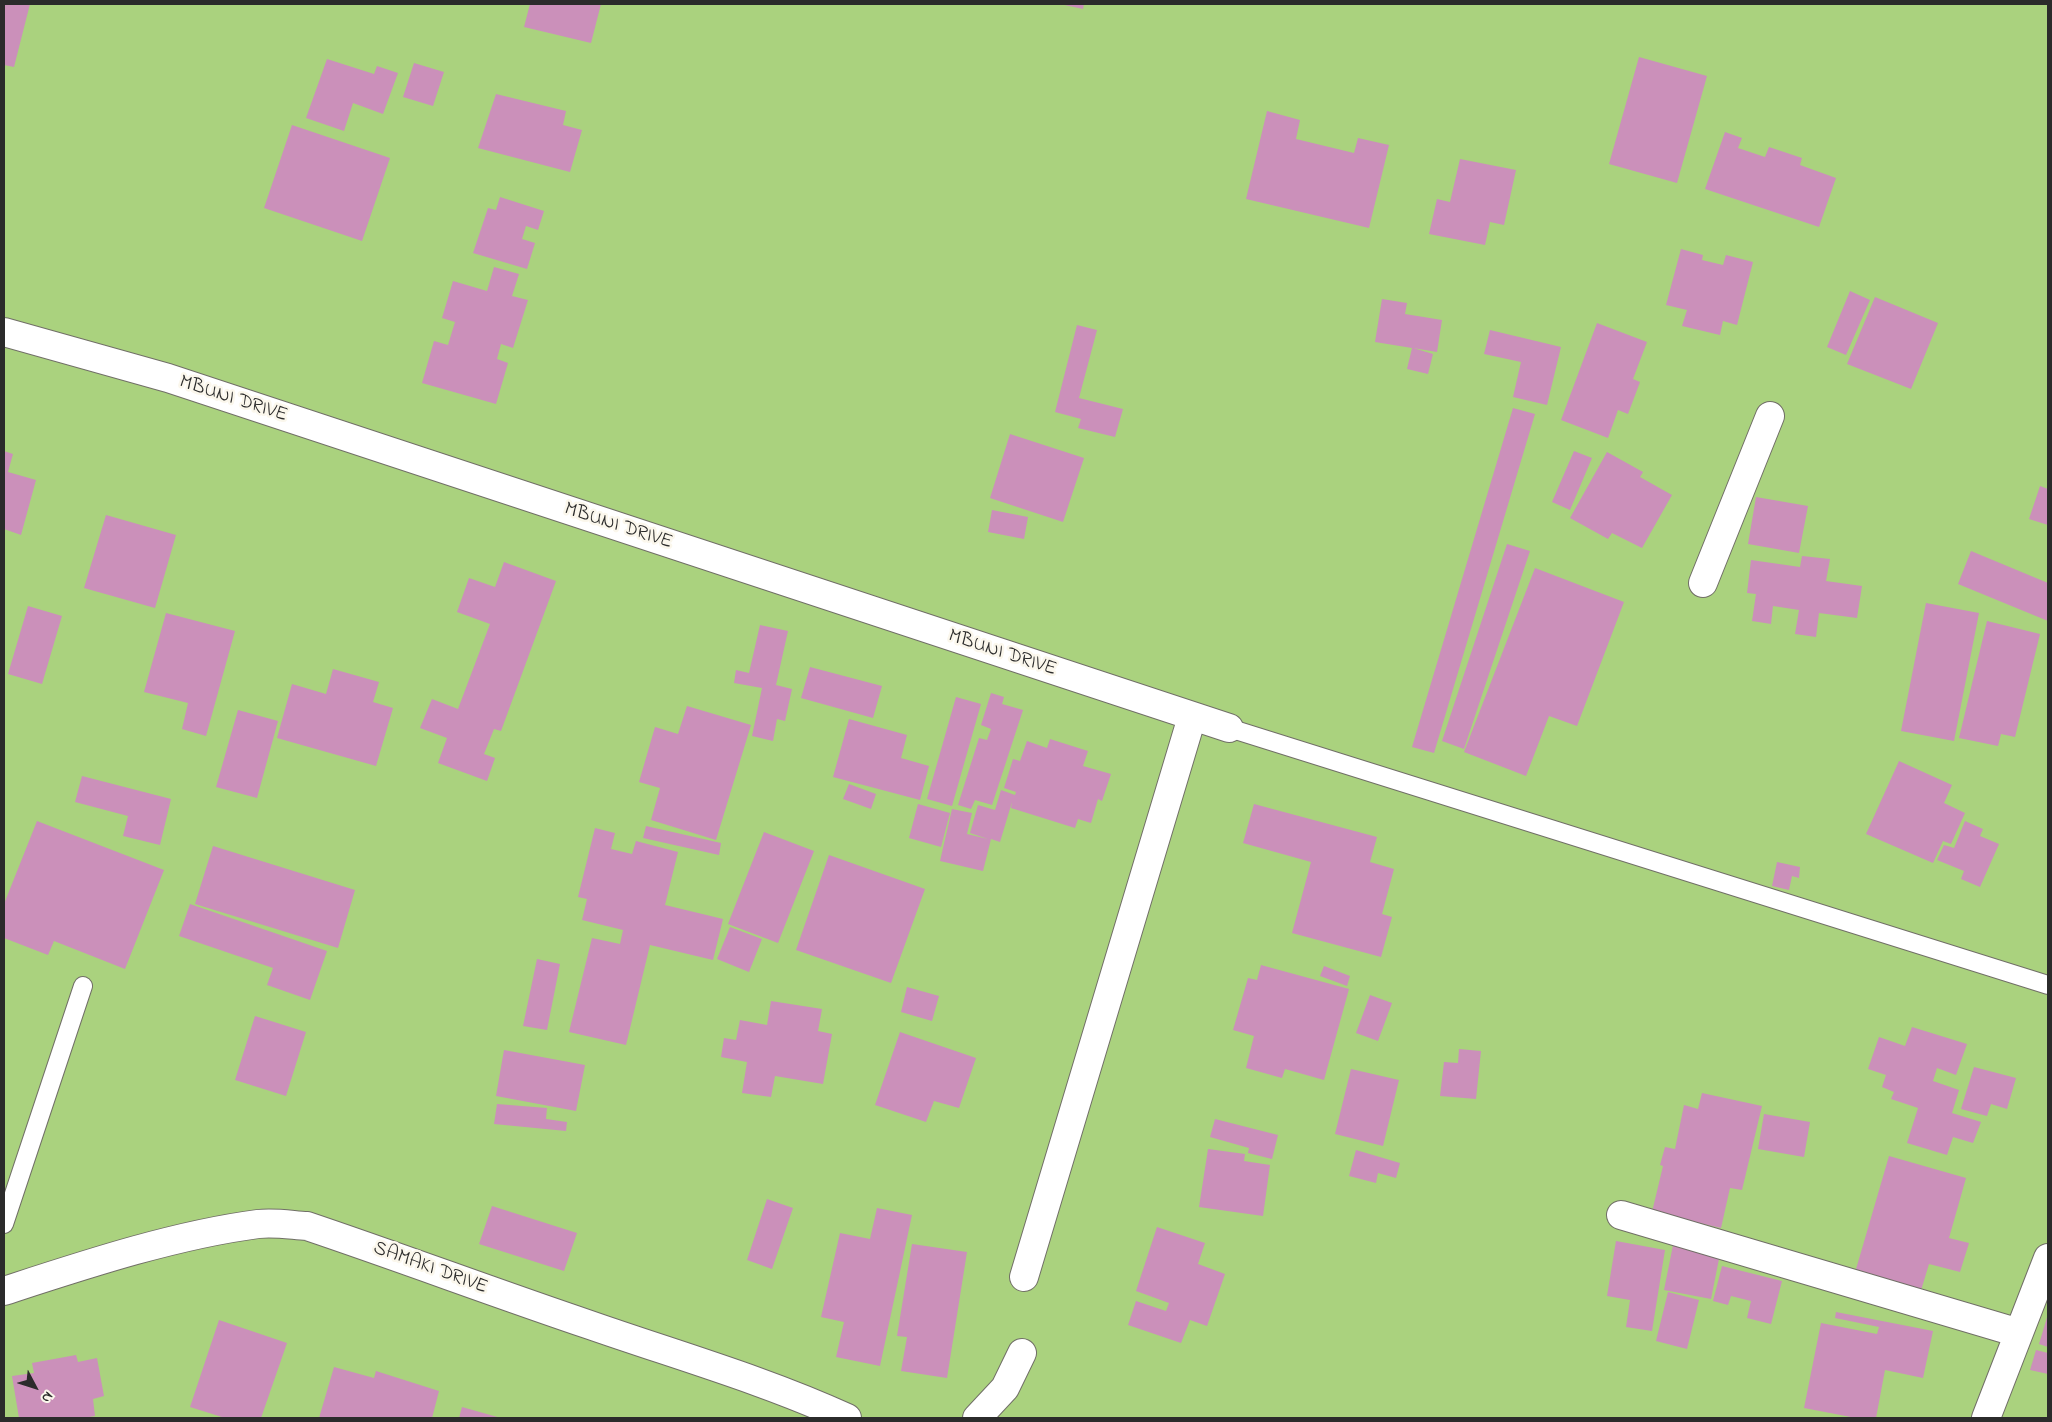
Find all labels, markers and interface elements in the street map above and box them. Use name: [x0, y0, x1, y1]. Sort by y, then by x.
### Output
street label: MBUNI DRIVE: [176, 371, 290, 429]
street label: MBUNI DRIVE: [561, 498, 675, 556]
street label: MBUNI DRIVE: [945, 625, 1059, 683]
street label: SAMAKI DRIVE: [370, 1237, 490, 1301]
north arrow: [10, 1362, 60, 1412]
text: N: [36, 1387, 58, 1407]

